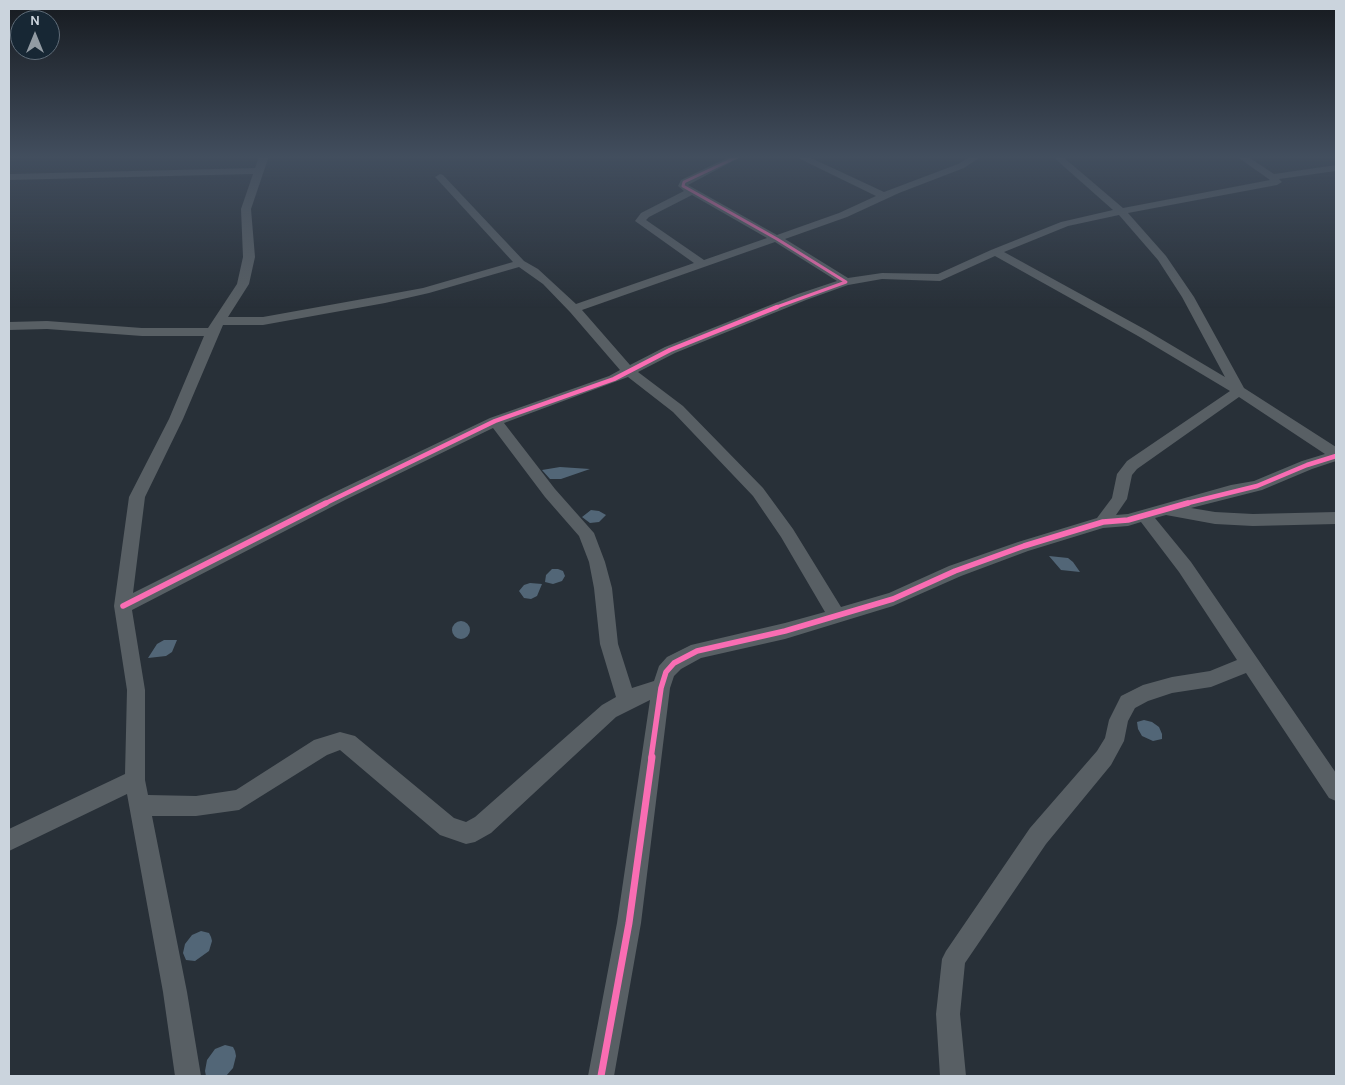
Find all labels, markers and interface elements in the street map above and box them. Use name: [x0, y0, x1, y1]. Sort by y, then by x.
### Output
north arrow: [10, 10, 60, 60]
text: N: [30, 12, 40, 29]

